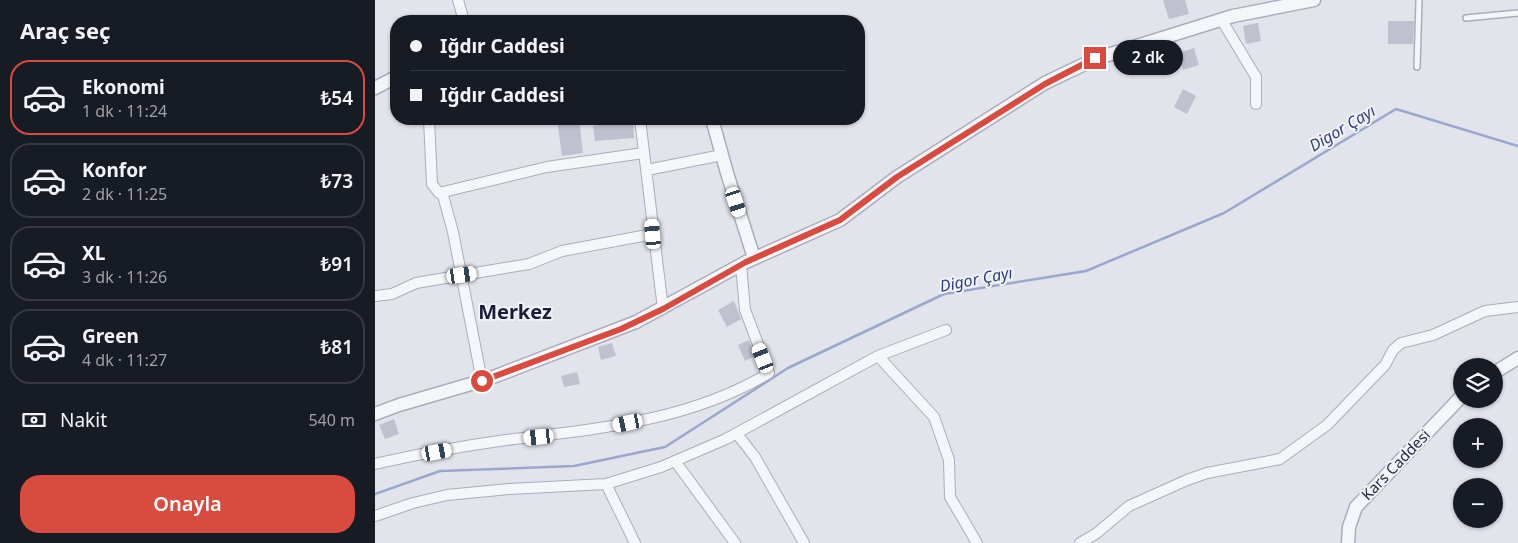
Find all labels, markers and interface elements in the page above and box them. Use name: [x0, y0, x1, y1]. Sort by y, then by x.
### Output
text: Araç seç: [20, 15, 110, 45]
text: Iğdır Caddesi: [440, 33, 565, 59]
callout: 2 dk: [1113, 40, 1183, 76]
text: 2 dk: [1132, 46, 1164, 68]
route end: [1084, 47, 1106, 69]
text: Ekonomi: [82, 74, 165, 100]
icon: car: [22, 75, 67, 120]
text: Iğdır Caddesi: [440, 82, 565, 108]
text: ₺54: [320, 85, 353, 111]
text: 1 dk · 11:24: [82, 100, 167, 122]
water label: Digor Çayı: [1305, 100, 1379, 156]
text: Konfor: [82, 157, 147, 183]
icon: car: [22, 158, 67, 203]
text: ₺73: [320, 168, 353, 194]
text: 2 dk · 11:25: [82, 183, 167, 205]
car: [724, 185, 747, 219]
car: [644, 218, 661, 250]
text: XL: [82, 240, 105, 266]
icon: car: [22, 241, 67, 286]
text: ₺91: [320, 251, 353, 277]
water label: Digor Çayı: [938, 261, 1014, 297]
car: [446, 265, 477, 285]
text: 3 dk · 11:26: [82, 266, 167, 288]
district label: Merkez: [478, 298, 552, 325]
text: Green: [82, 323, 139, 349]
icon: car: [22, 324, 67, 369]
text: ₺81: [320, 334, 353, 360]
car: [750, 341, 775, 375]
text: 4 dk · 11:27: [82, 349, 167, 371]
map controls: [1453, 358, 1503, 528]
button: layers: [1453, 358, 1503, 408]
route start: [471, 370, 493, 392]
icon: cash: [20, 406, 48, 434]
text: Nakit: [60, 407, 107, 433]
text: 540 m: [308, 409, 355, 431]
car: [611, 413, 644, 433]
button: +: [1453, 418, 1503, 468]
street label: Kars Caddesi: [1357, 425, 1434, 504]
car: [523, 428, 554, 446]
car: [420, 442, 453, 462]
button: Onayla: [20, 475, 355, 533]
button: −: [1453, 478, 1503, 528]

